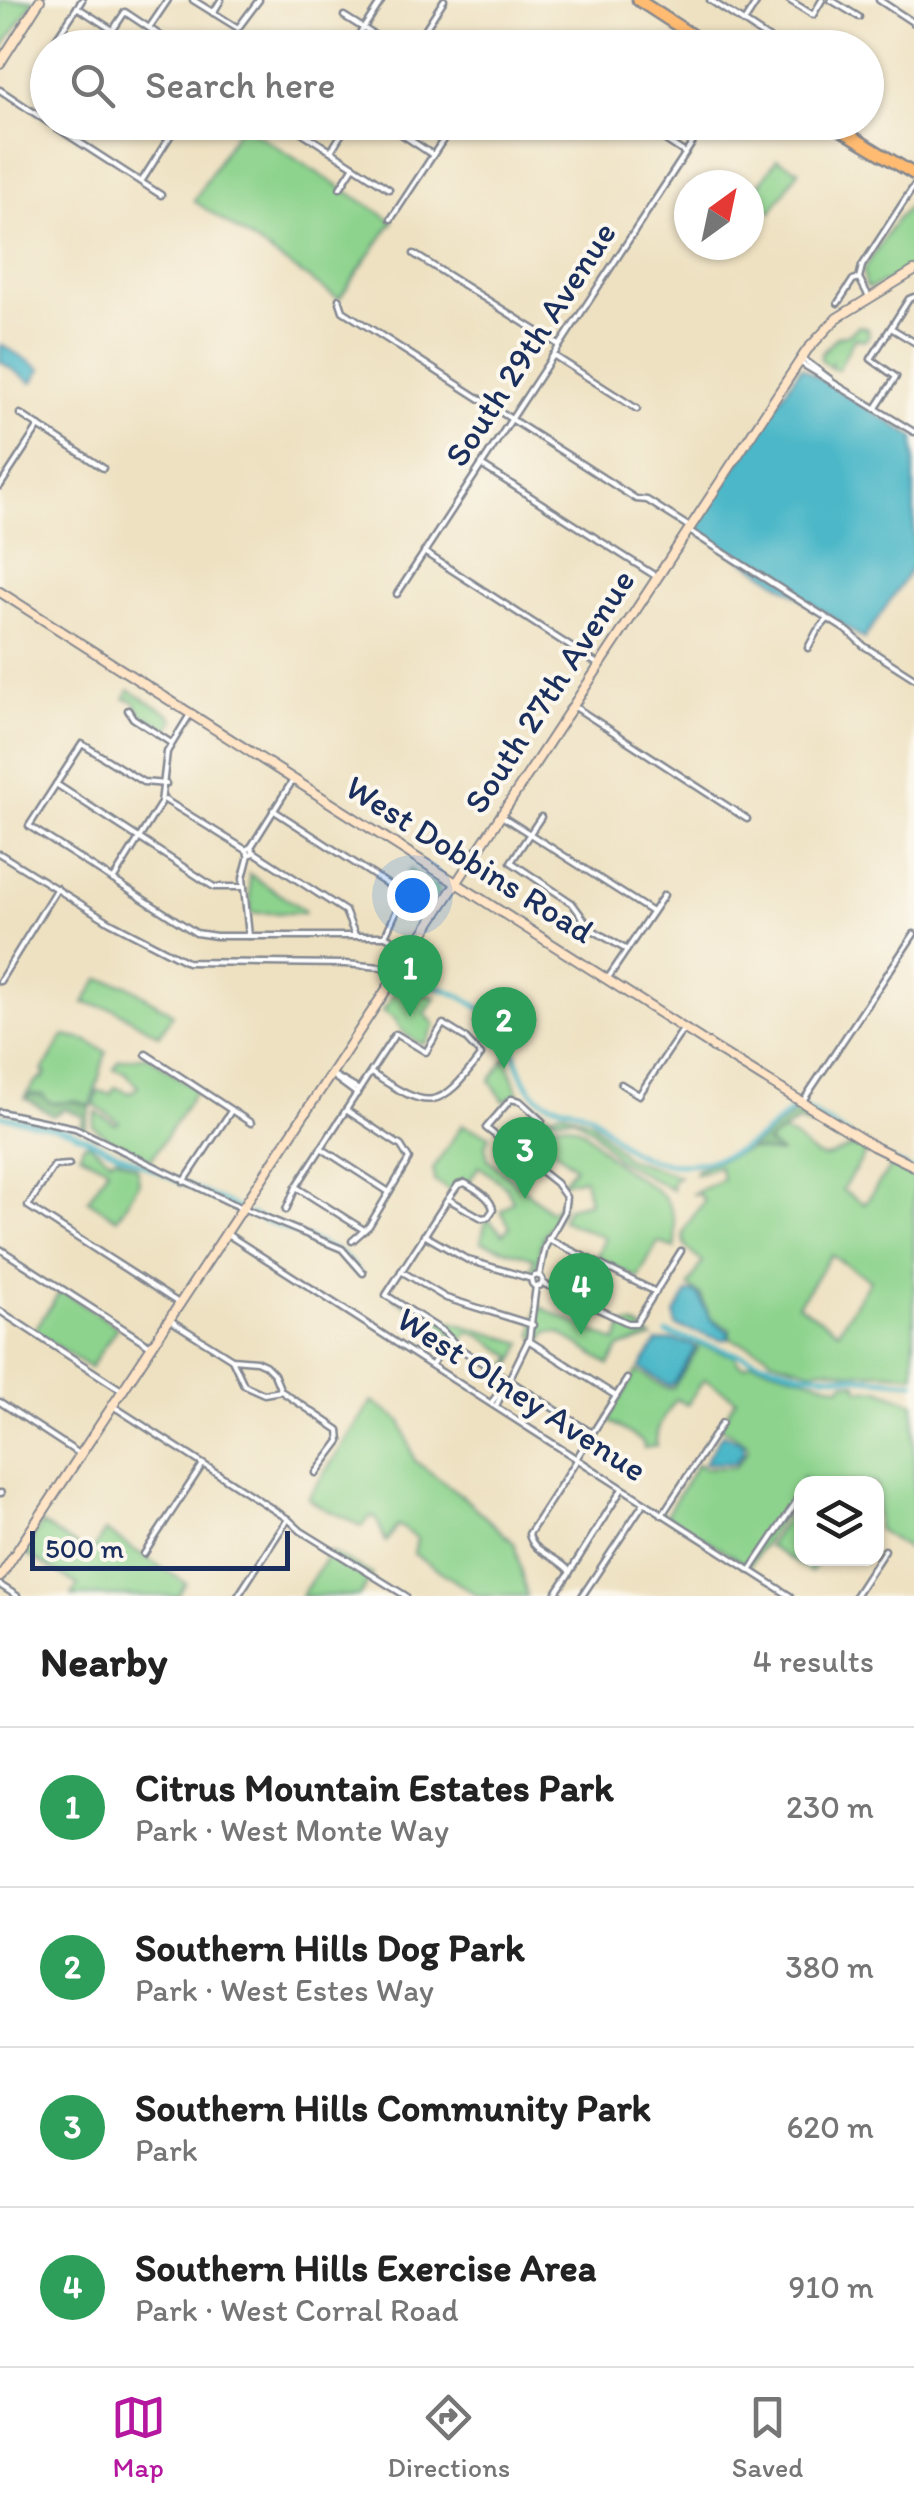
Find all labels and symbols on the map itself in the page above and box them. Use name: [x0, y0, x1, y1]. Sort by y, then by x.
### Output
north arrow: [674, 170, 764, 260]
street label: South 29th Avenue: [435, 214, 625, 474]
street label: South 27th Avenue: [454, 561, 644, 821]
street label: West Dobbins Road: [338, 766, 602, 952]
your location: [387, 870, 438, 921]
pin: 1: [378, 934, 442, 1017]
pin: 2: [472, 986, 536, 1069]
pin: 3: [492, 1116, 558, 1199]
pin: 4: [548, 1252, 614, 1335]
street label: West Olney Avenue: [389, 1298, 655, 1490]
scale bar: [30, 1526, 290, 1570]

